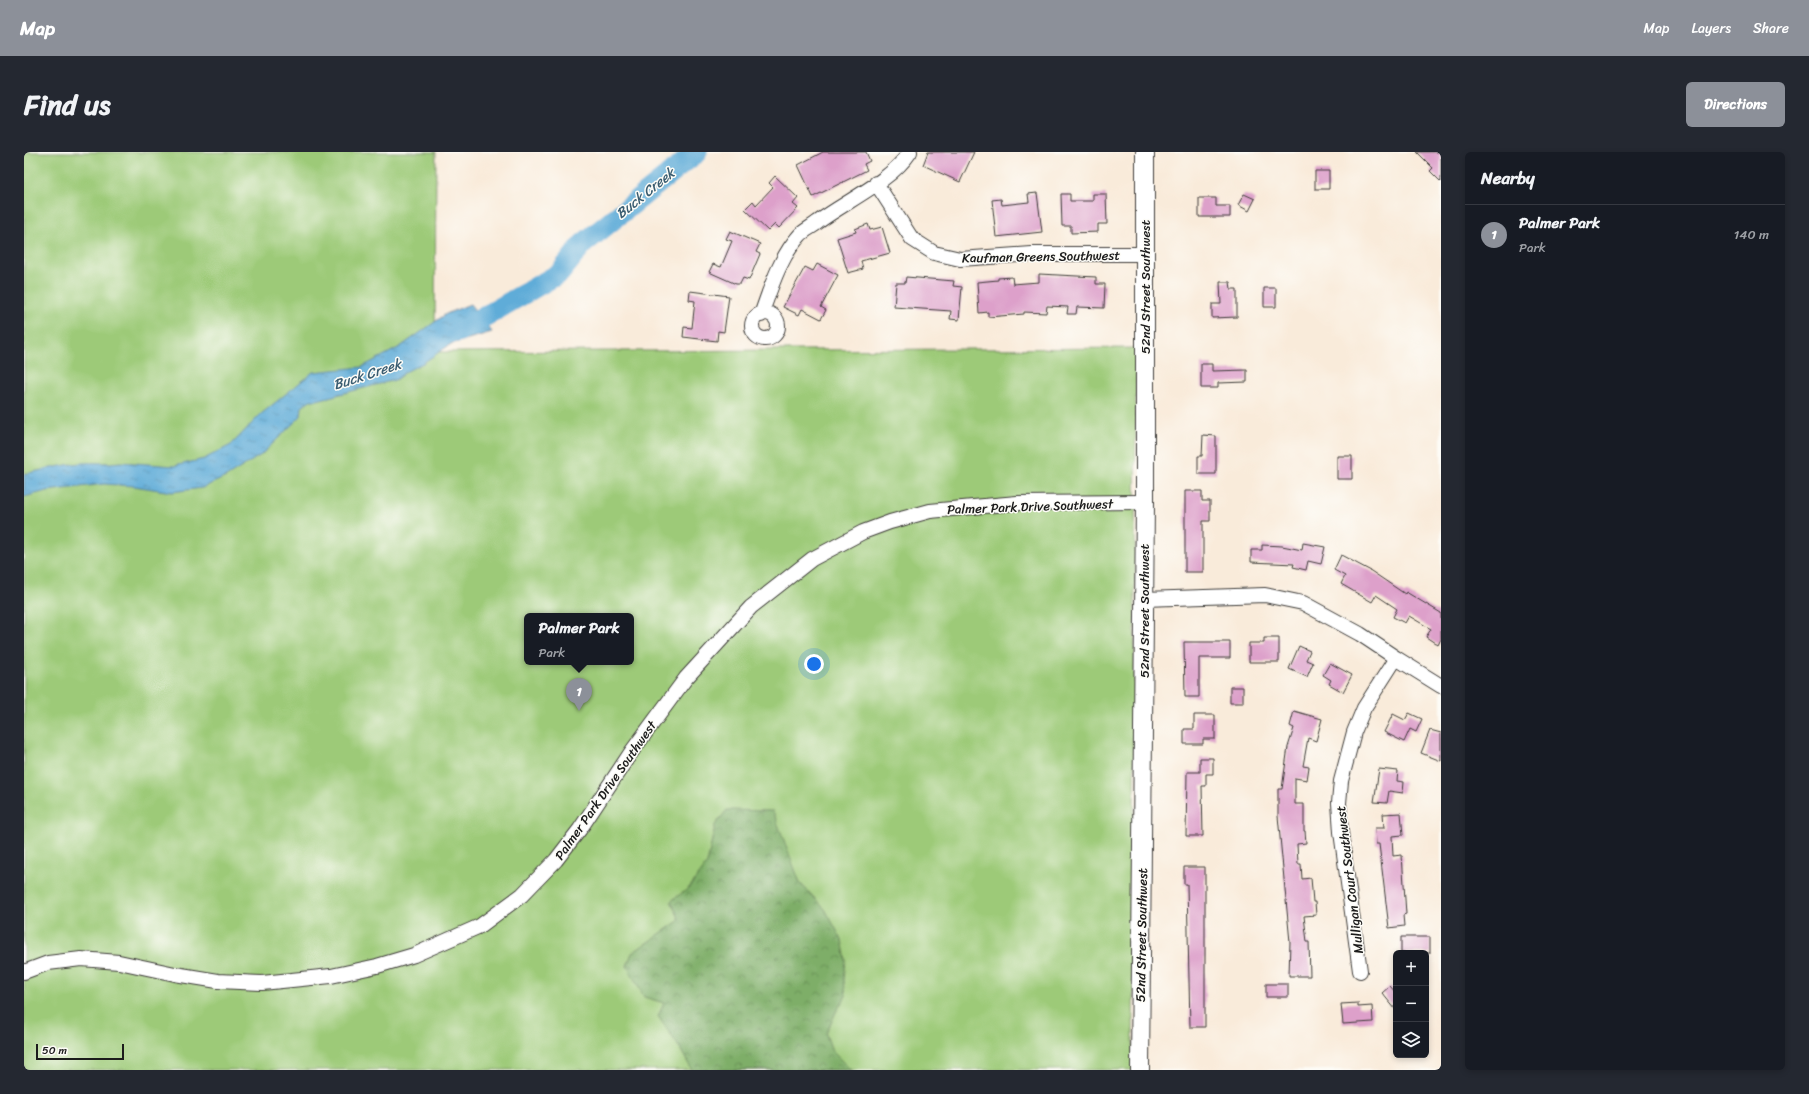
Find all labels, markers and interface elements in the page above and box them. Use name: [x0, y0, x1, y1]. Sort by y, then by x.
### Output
text: Map: [20, 12, 55, 45]
text: Map: [1644, 16, 1669, 41]
text: Layers: [1691, 16, 1731, 41]
text: Share: [1753, 16, 1789, 41]
text: Find us: [24, 80, 111, 129]
button: Directions: [1686, 82, 1785, 127]
water label: Buck Creek: [610, 161, 682, 225]
text: Nearby: [1481, 163, 1535, 193]
text: Palmer Park: [1519, 210, 1600, 236]
street label: 52nd Street Southwest: [1134, 220, 1157, 354]
text: 1: [1491, 223, 1497, 246]
text: 140 m: [1734, 223, 1769, 246]
text: Park: [1519, 236, 1546, 259]
street label: Kaufman Greens Southwest: [962, 244, 1121, 269]
water label: Buck Creek: [330, 351, 406, 397]
street label: Palmer Park Drive Southwest: [947, 492, 1114, 521]
street label: 52nd Street Southwest: [1133, 544, 1156, 678]
popup: [524, 613, 634, 665]
text: Palmer Park: [539, 615, 619, 641]
text: Park: [539, 641, 565, 664]
your location: [804, 654, 824, 674]
pin: 1: [566, 678, 592, 711]
street label: Palmer Park Drive Southwest: [548, 715, 663, 865]
street label: Mulligan Court Southwest: [1329, 804, 1370, 955]
street label: 52nd Street Southwest: [1129, 867, 1154, 1002]
map controls: [1393, 950, 1429, 1058]
button: +: [1393, 950, 1429, 986]
button: −: [1393, 986, 1429, 1022]
button: layers: [1393, 1022, 1429, 1058]
text: 50 m: [42, 1041, 67, 1060]
scale bar: [36, 1042, 124, 1061]

